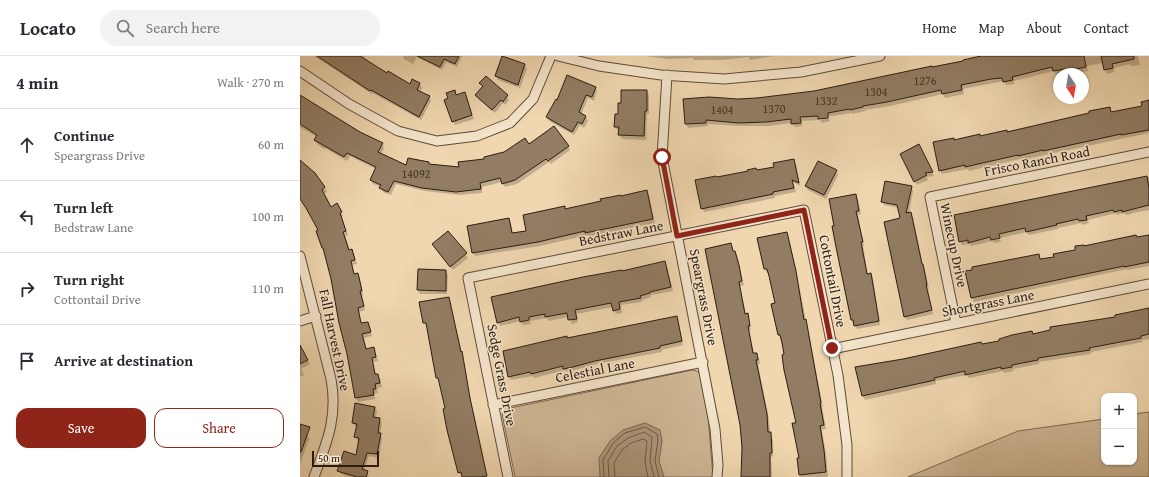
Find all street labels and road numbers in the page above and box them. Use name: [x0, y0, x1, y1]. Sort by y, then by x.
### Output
street label: Frisco Ranch Road: [982, 141, 1092, 181]
street label: Winecup Drive: [935, 201, 973, 290]
street label: Bedstraw Lane: [577, 215, 665, 251]
street label: Cottontail Drive: [814, 233, 852, 329]
street label: Speargrass Drive: [685, 247, 723, 348]
street label: Shortgrass Lane: [940, 284, 1036, 322]
street label: Fall Harvest Drive: [314, 287, 356, 393]
street label: Sedge Grass Drive: [482, 322, 522, 428]
street label: Celestial Lane: [554, 352, 637, 388]

